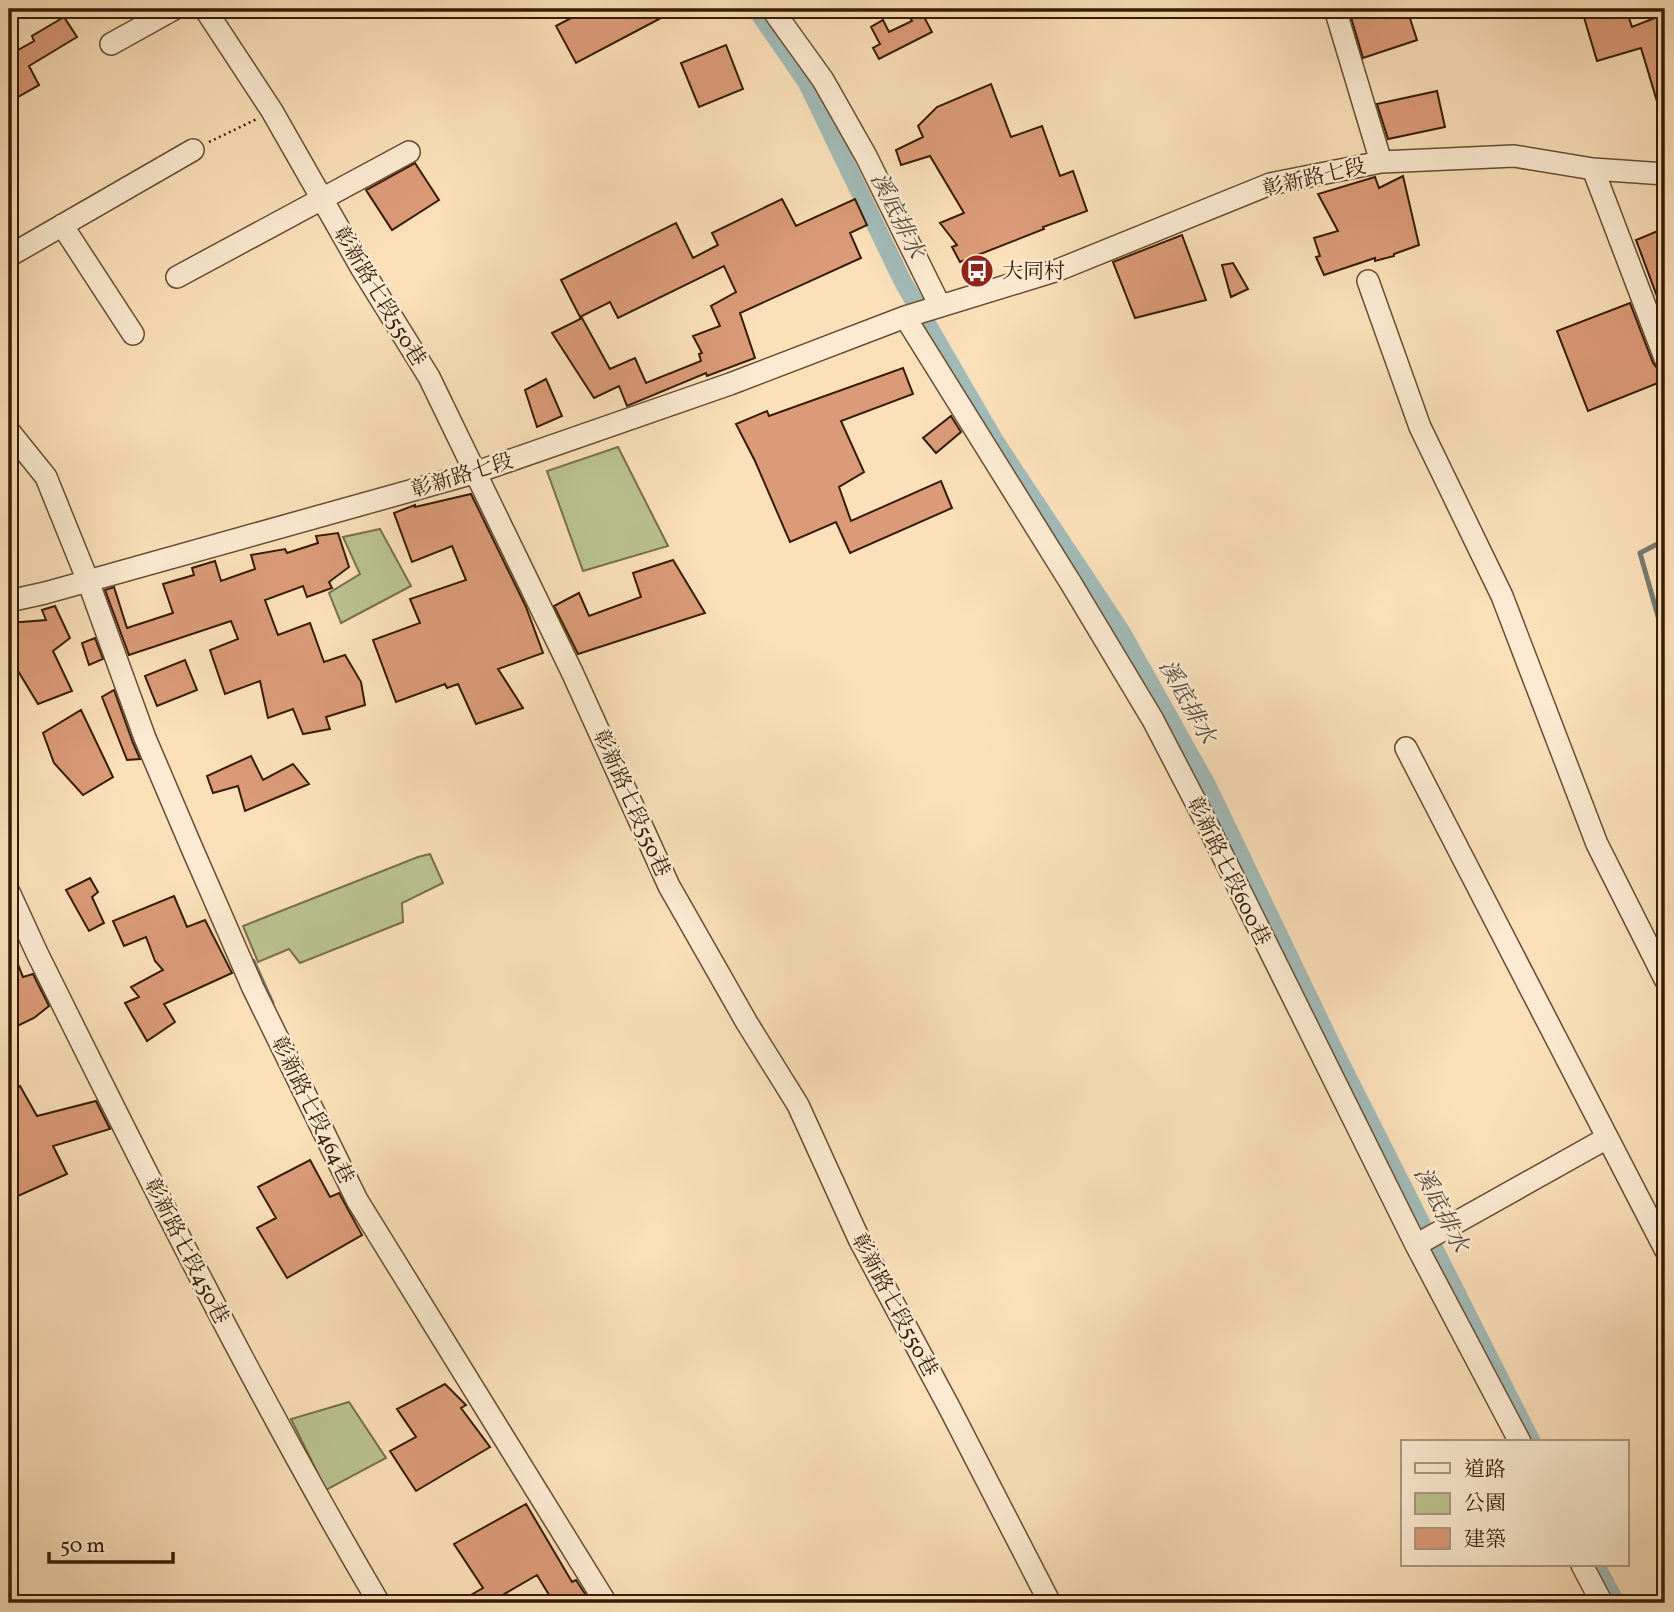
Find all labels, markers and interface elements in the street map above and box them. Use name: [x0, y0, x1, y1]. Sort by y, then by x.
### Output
street label: 彰新路七段: [1260, 153, 1369, 204]
water label: 溪底排水: [862, 168, 932, 266]
street label: 彰新路七段550巷: [325, 221, 432, 372]
bus stop icon: 大同村: [958, 252, 996, 290]
place label: 大同村: [1002, 258, 1065, 287]
street label: 彰新路七段: [408, 447, 517, 506]
water label: 溪底排水: [1150, 654, 1224, 752]
street label: 彰新路七段550巷: [585, 725, 676, 882]
street label: 彰新路七段600巷: [1179, 792, 1276, 951]
street label: 彰新路七段464巷: [263, 1032, 360, 1189]
water label: 溪底排水: [1405, 1162, 1476, 1260]
street label: 彰新路七段450巷: [136, 1174, 235, 1330]
street label: 彰新路七段550巷: [844, 1229, 944, 1382]
legend: [1401, 1440, 1628, 1566]
text: 道路: [1464, 1456, 1506, 1485]
text: 公園: [1464, 1490, 1506, 1519]
scale bar: [49, 1521, 173, 1565]
text: 建築: [1464, 1526, 1506, 1555]
text: 50 m: [60, 1532, 105, 1561]

